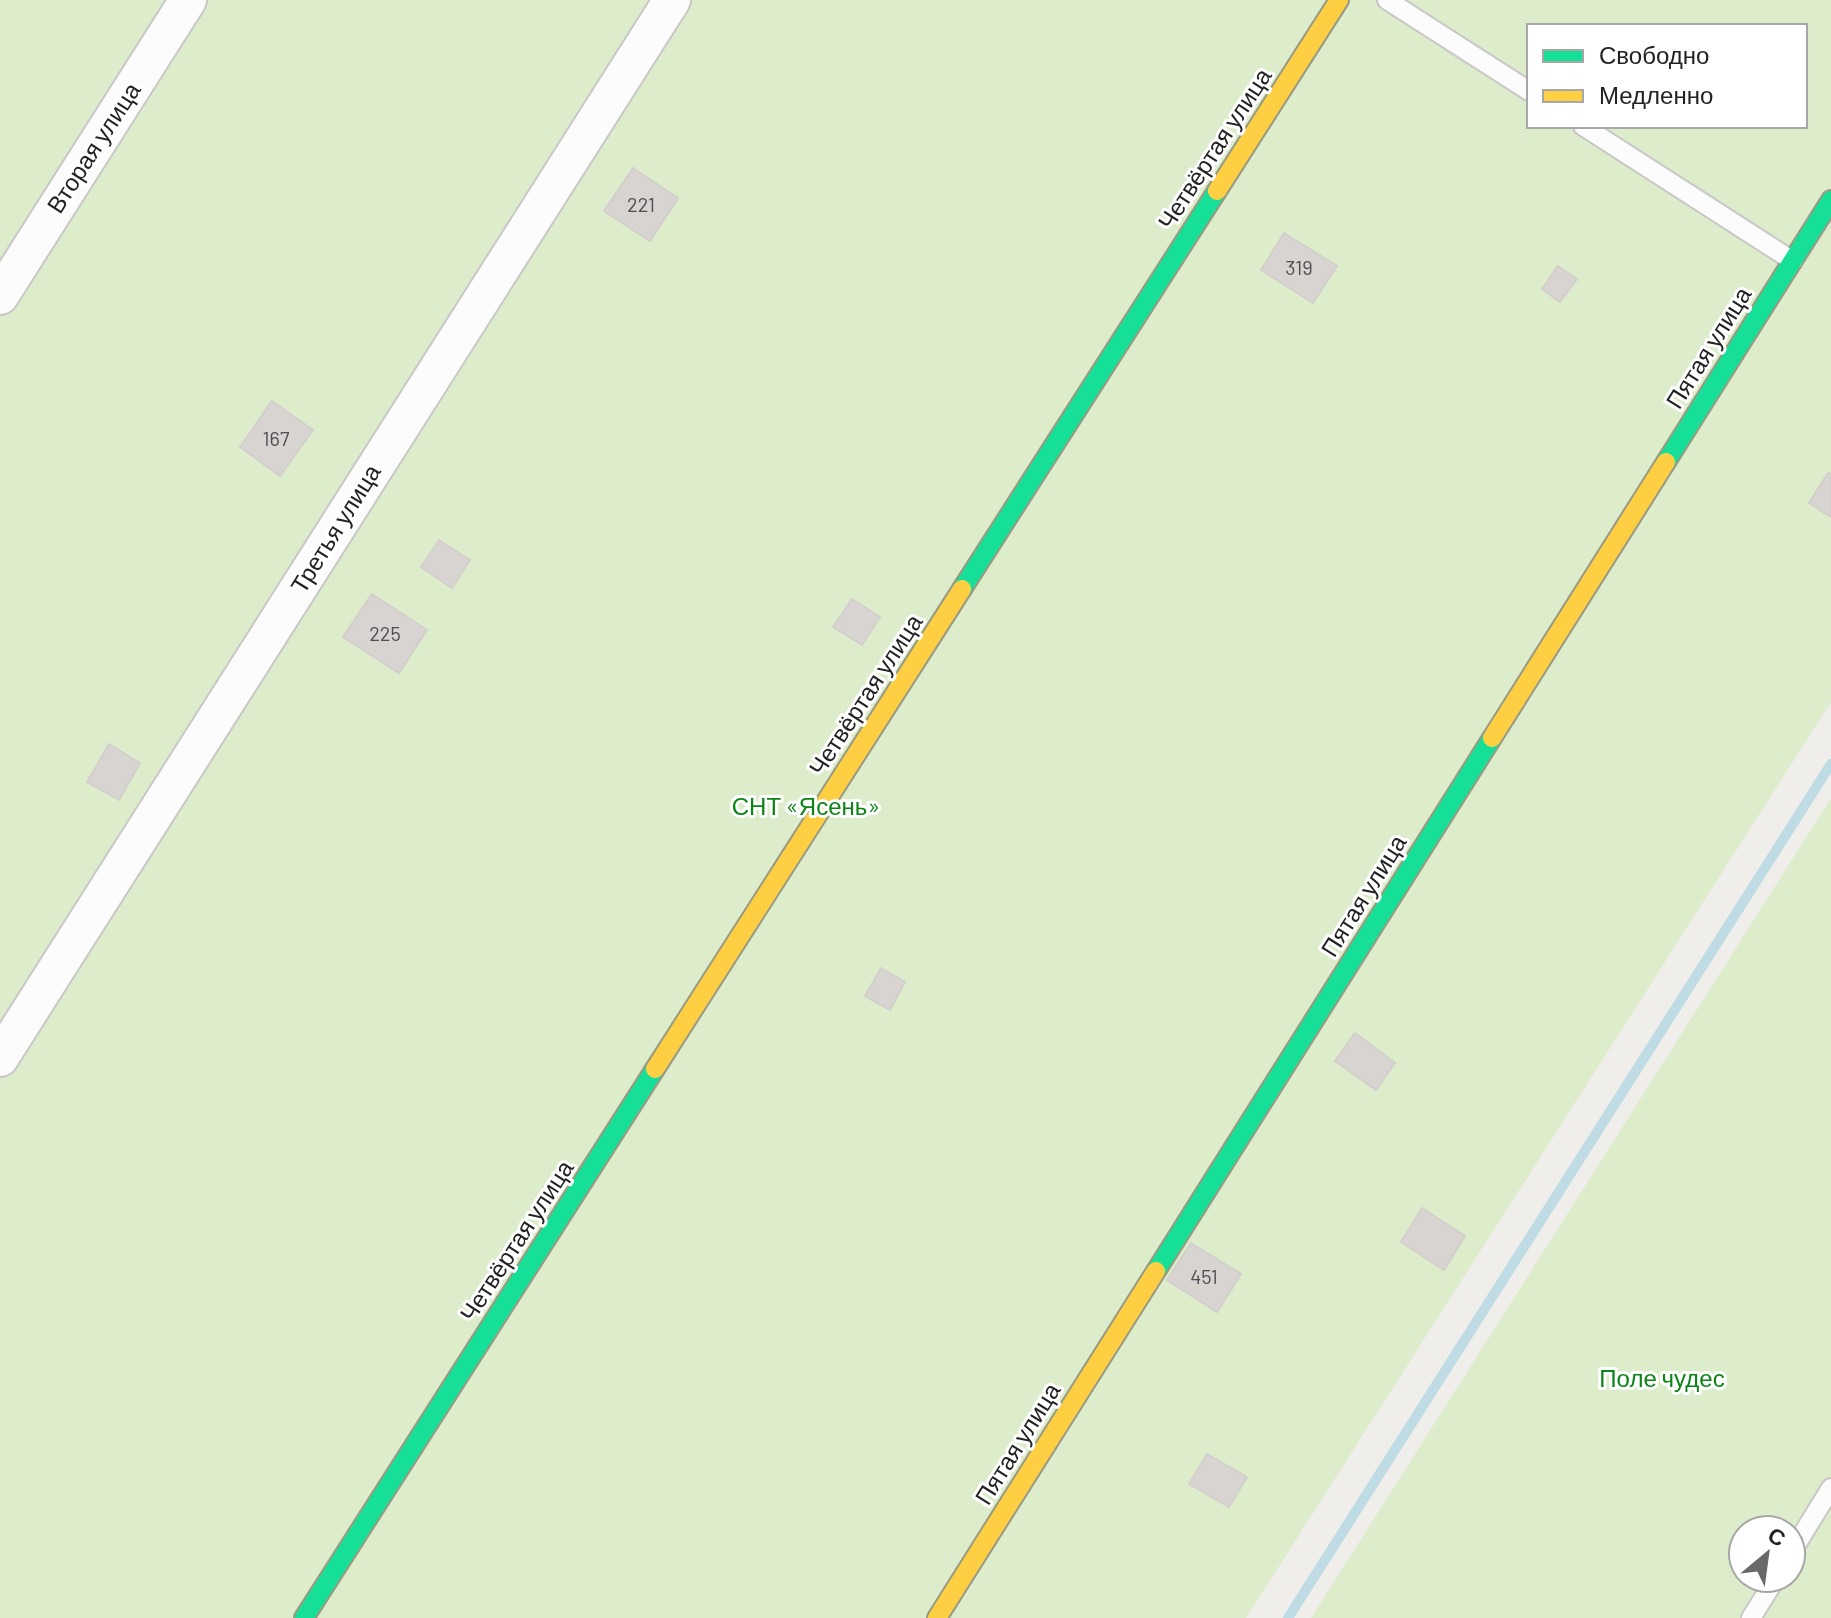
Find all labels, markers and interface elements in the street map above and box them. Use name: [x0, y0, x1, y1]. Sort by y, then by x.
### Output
legend: [1527, 24, 1807, 128]
text: Свободно: [1599, 40, 1709, 69]
street label: Четвёртая улица: [1151, 62, 1277, 234]
street label: Вторая улица: [40, 76, 146, 218]
text: Медленно: [1599, 80, 1713, 109]
house number: 221: [627, 192, 655, 216]
house number: 319: [1285, 255, 1313, 279]
street label: Пятая улица: [1659, 280, 1757, 413]
house number: 167: [263, 426, 290, 450]
street label: Третья улица: [284, 458, 386, 598]
street label: Четвёртая улица: [802, 608, 928, 780]
house number: 225: [369, 621, 401, 645]
park label: СНТ «Ясень»: [732, 791, 880, 820]
street label: Пятая улица: [1314, 828, 1412, 961]
street label: Четвёртая улица: [453, 1154, 579, 1326]
house number: 451: [1190, 1264, 1218, 1288]
park label: Поле чудес: [1599, 1363, 1725, 1392]
street label: Пятая улица: [968, 1376, 1066, 1509]
north arrow: [1727, 1514, 1807, 1594]
text: С: [1764, 1520, 1791, 1551]

